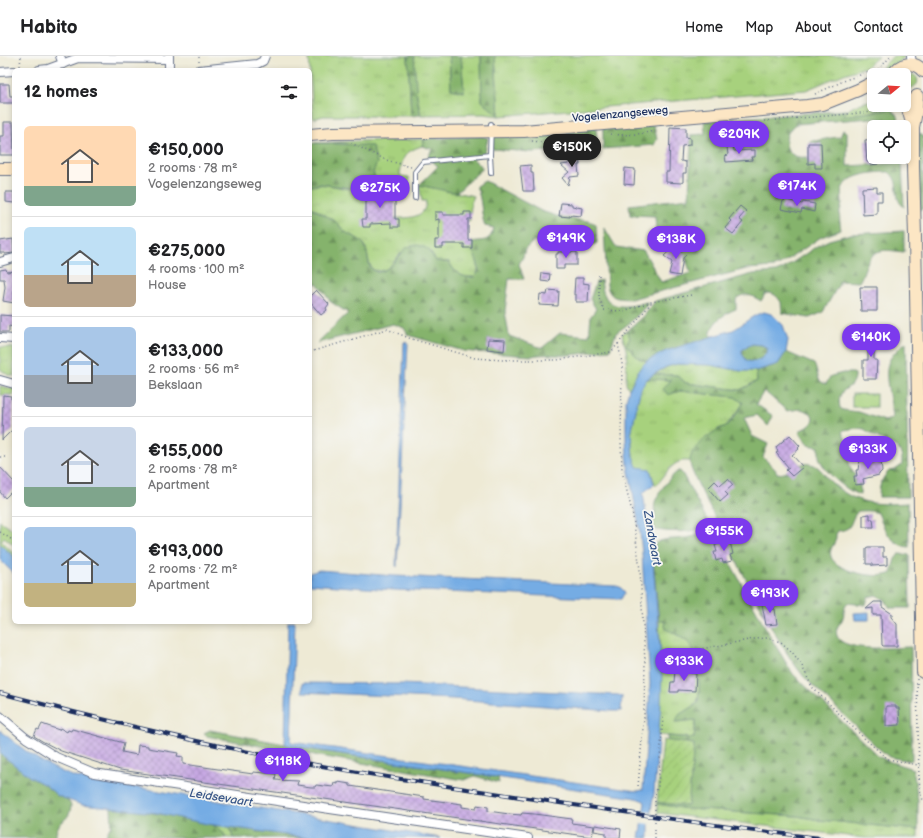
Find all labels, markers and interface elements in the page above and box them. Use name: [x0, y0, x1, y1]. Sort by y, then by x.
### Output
text: Habito: [20, 16, 78, 39]
text: Home: [685, 19, 723, 36]
text: Map: [745, 19, 773, 36]
text: About: [795, 19, 832, 36]
text: Contact: [854, 19, 903, 36]
north arrow: [867, 68, 911, 112]
map controls: [867, 68, 911, 164]
icon: filters: [278, 81, 300, 103]
text: 12 homes: [24, 82, 98, 102]
street label: Vogelenzangseweg: [571, 103, 669, 125]
button: locate: [867, 120, 911, 164]
pin: €209K: [711, 121, 767, 155]
text: €209K: [718, 126, 760, 142]
pin: €150K: [544, 134, 600, 168]
text: €150K: [552, 139, 592, 155]
text: €150,000: [148, 140, 224, 160]
icon: home: [56, 142, 104, 190]
text: 2 rooms · 78 m²: [148, 160, 238, 176]
pin: €174K: [769, 173, 825, 207]
pin: €275K: [352, 175, 408, 209]
text: Vogelenzangseweg: [148, 176, 262, 192]
text: €174K: [778, 178, 816, 194]
text: €275K: [360, 180, 400, 196]
pin: €149K: [538, 225, 594, 259]
pin: €138K: [648, 226, 704, 260]
text: €149K: [546, 230, 586, 246]
text: €138K: [656, 231, 696, 247]
text: €275,000: [148, 241, 225, 261]
icon: home: [56, 243, 104, 291]
text: 4 rooms · 100 m²: [148, 261, 245, 277]
text: House: [148, 277, 186, 293]
pin: €140K: [843, 324, 899, 358]
text: €140K: [851, 329, 891, 345]
text: €133,000: [148, 341, 223, 361]
icon: home: [56, 343, 104, 391]
text: 2 rooms · 56 m²: [148, 361, 239, 377]
text: Bekslaan: [148, 377, 202, 393]
pin: €133K: [840, 436, 896, 470]
text: €155,000: [148, 441, 223, 461]
text: €133K: [848, 441, 888, 457]
icon: home: [56, 443, 104, 491]
text: 2 rooms · 78 m²: [148, 461, 238, 477]
text: Apartment: [148, 477, 209, 493]
water label: Zandvaart: [640, 508, 664, 567]
pin: €155K: [696, 518, 752, 552]
text: €155K: [704, 523, 744, 539]
text: €193,000: [148, 541, 223, 561]
icon: home: [56, 543, 104, 591]
text: 2 rooms · 72 m²: [148, 561, 238, 577]
text: Apartment: [148, 577, 209, 593]
pin: €193K: [742, 580, 798, 614]
text: €193K: [750, 585, 790, 601]
pin: €133K: [656, 648, 712, 682]
text: €133K: [664, 653, 704, 669]
pin: €118K: [255, 748, 311, 782]
text: €118K: [264, 753, 302, 769]
water label: Leidsevaart: [188, 786, 254, 810]

